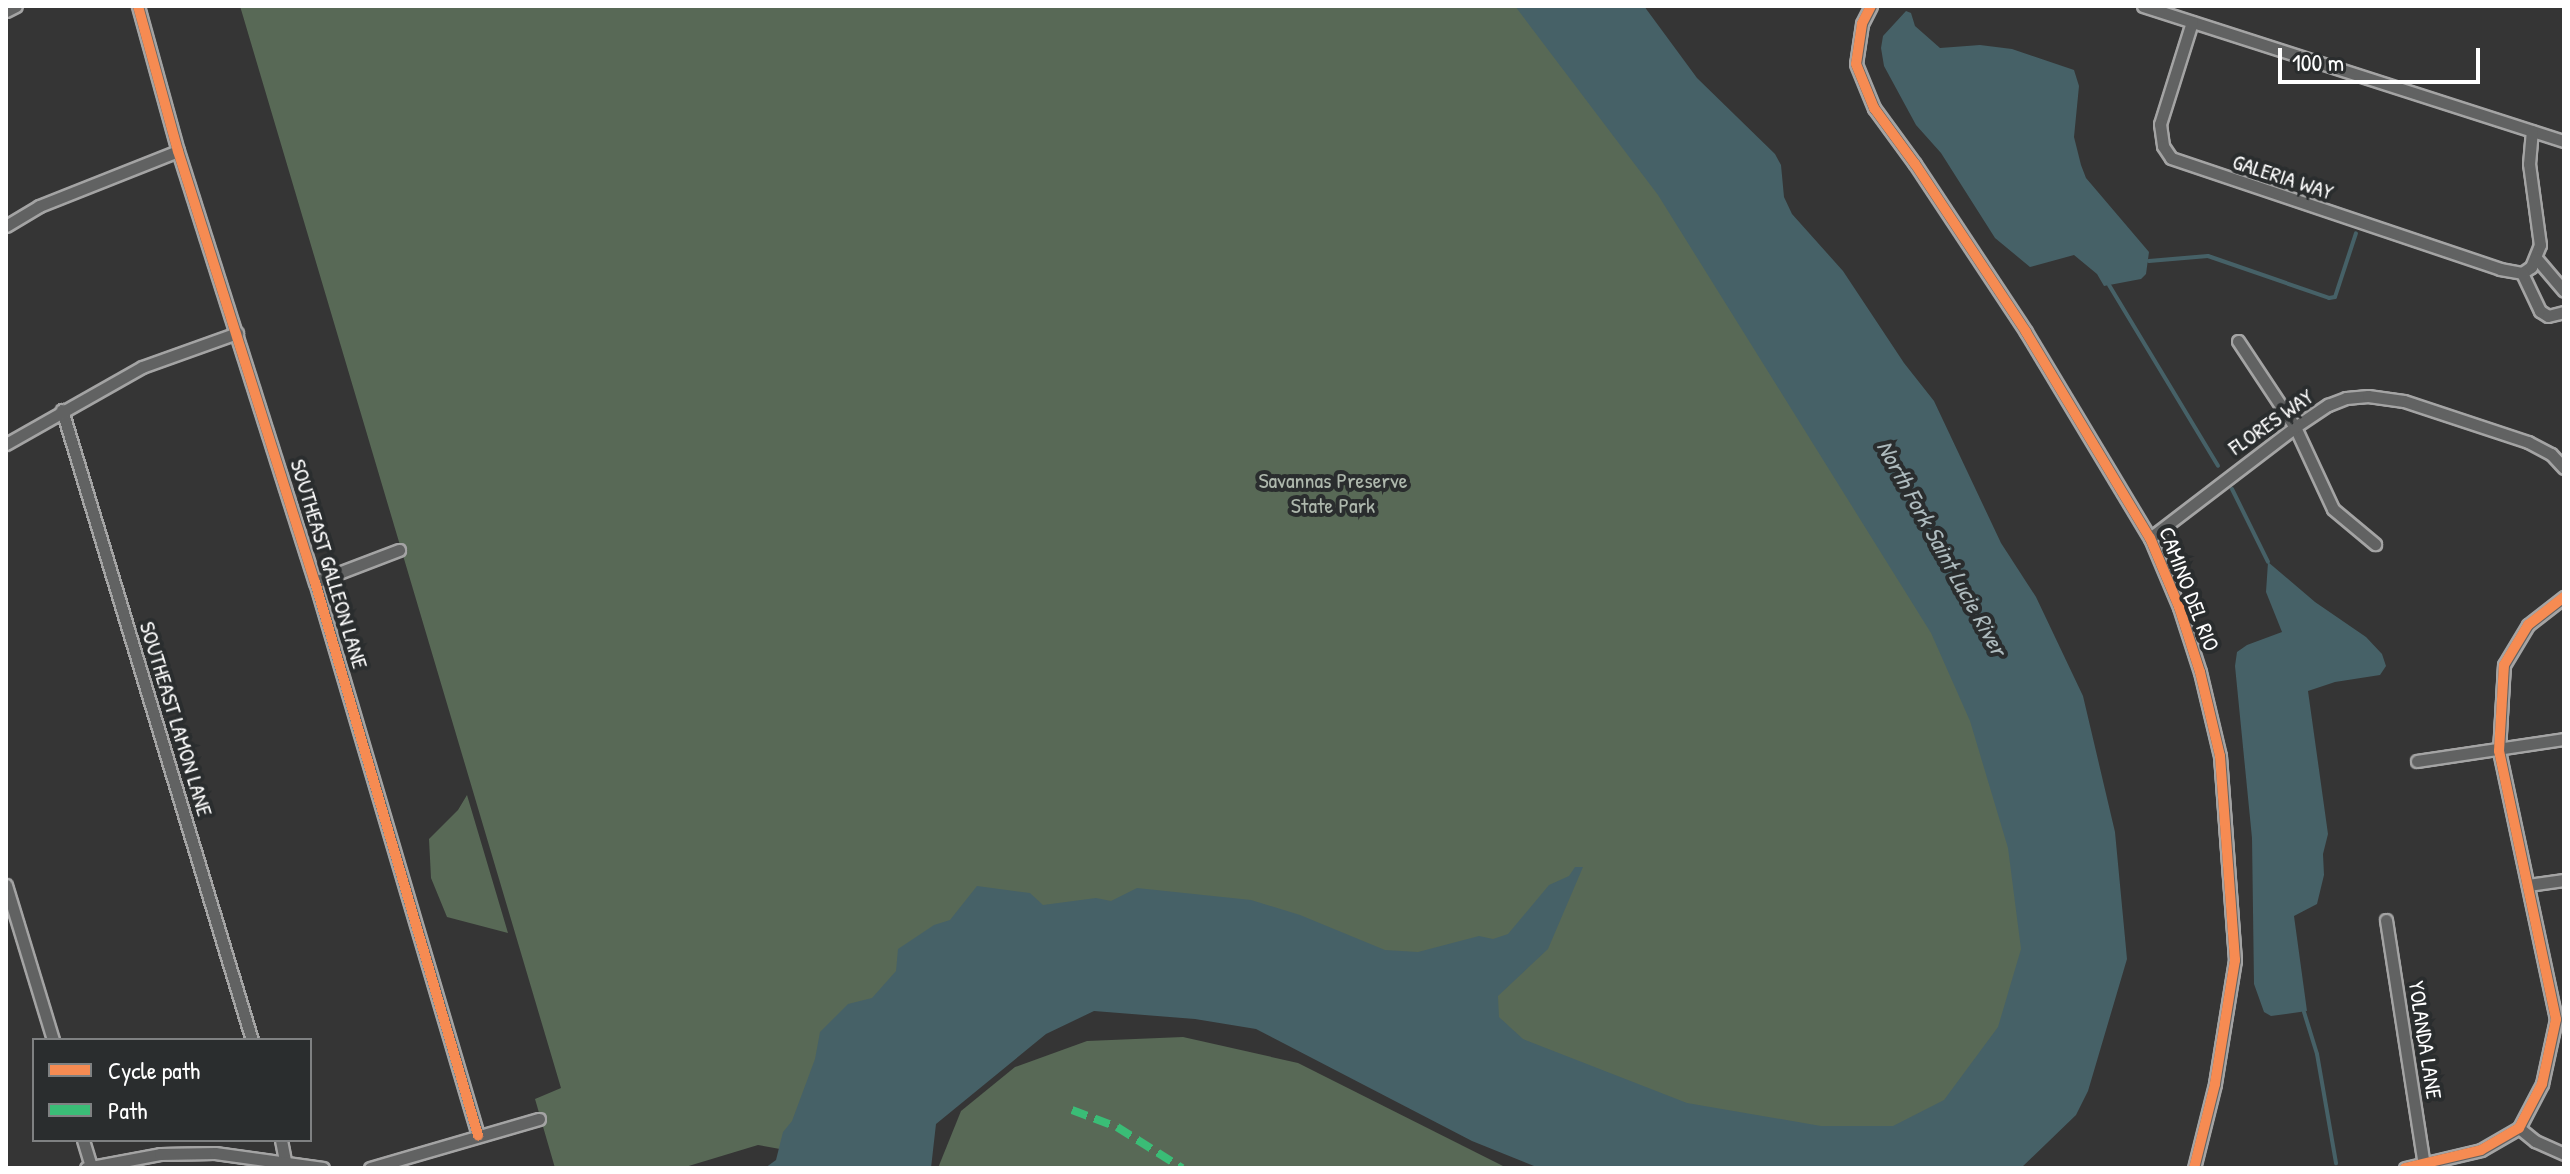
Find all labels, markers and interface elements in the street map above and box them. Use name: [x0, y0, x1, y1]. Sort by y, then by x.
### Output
scale bar: [2282, 32, 2484, 82]
text: 100 m: [2292, 46, 2344, 78]
street label: GALERIA WAY: [2229, 148, 2337, 206]
street label: FLORES WAY: [2223, 383, 2319, 461]
water label: North Fork Saint Lucie River: [1871, 435, 2013, 661]
street label: SOUTHEAST GALLEON LANE: [285, 456, 373, 672]
park label: Savannas Preserve State Park: [1258, 467, 1408, 518]
street label: CAMINO DEL RIO: [2153, 523, 2225, 655]
street label: SOUTHEAST LAMON LANE: [134, 618, 218, 820]
street label: YOLANDA LANE: [2403, 979, 2447, 1101]
legend: [32, 1038, 312, 1142]
text: Cycle path: [108, 1054, 200, 1086]
text: Path: [108, 1094, 147, 1126]

